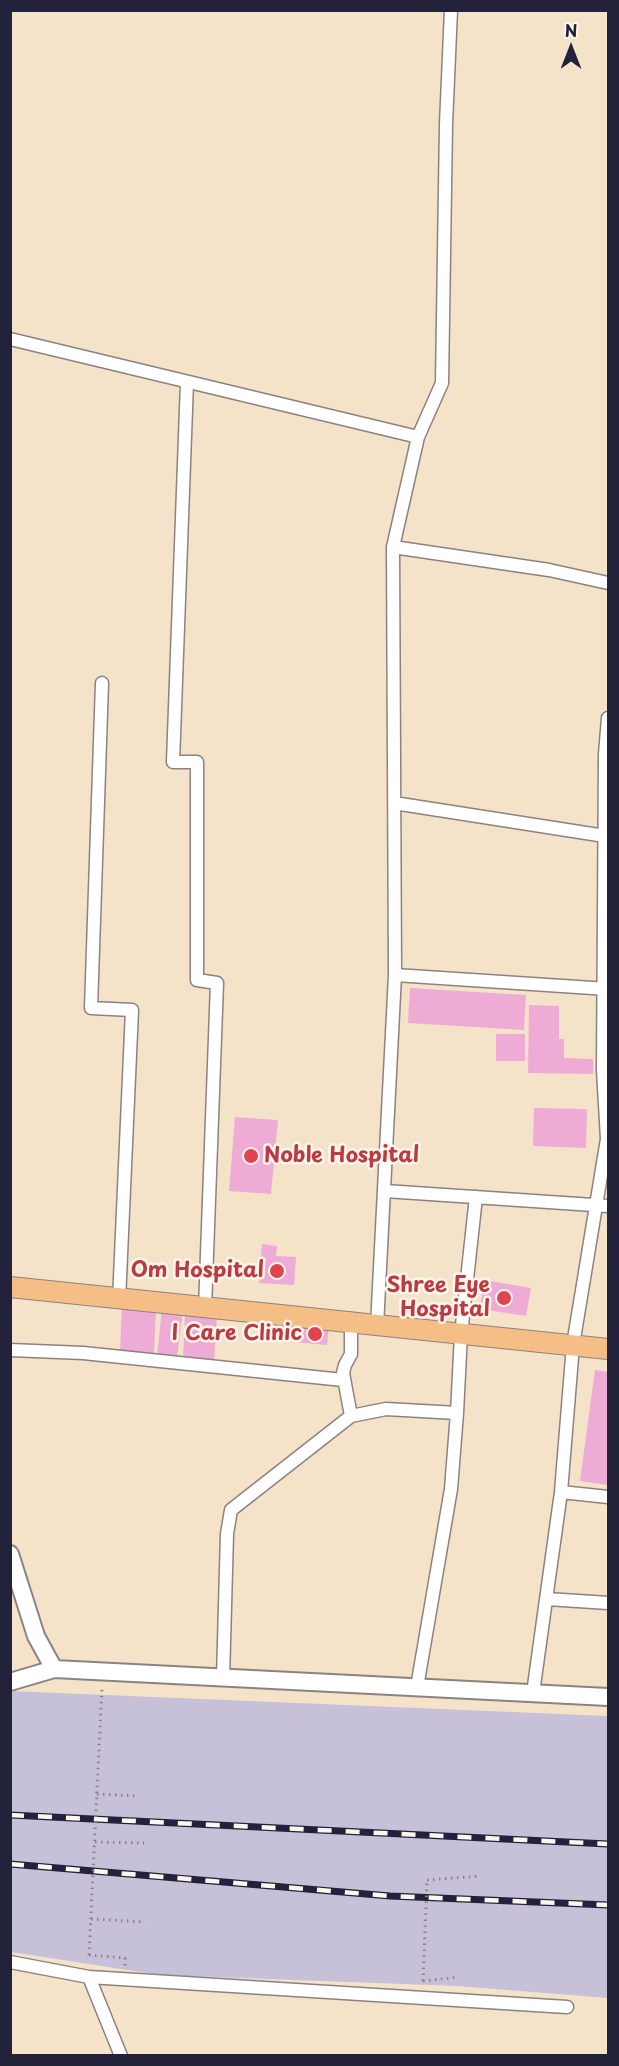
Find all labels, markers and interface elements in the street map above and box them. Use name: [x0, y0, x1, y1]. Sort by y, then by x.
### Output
north arrow: [541, 18, 601, 78]
text: N: [565, 18, 577, 42]
place label: Noble Hospital: [264, 1143, 419, 1169]
marker: Noble Hospital: [242, 1147, 260, 1165]
place label: Om Hospital: [131, 1258, 264, 1284]
marker: Om Hospital: [268, 1262, 286, 1280]
place label: Shree Eye Hospital: [387, 1273, 490, 1323]
marker: Shree Eye Hospital: [495, 1289, 513, 1307]
place label: I Care Clinic: [171, 1321, 302, 1347]
marker: I Care Clinic: [306, 1325, 324, 1343]

